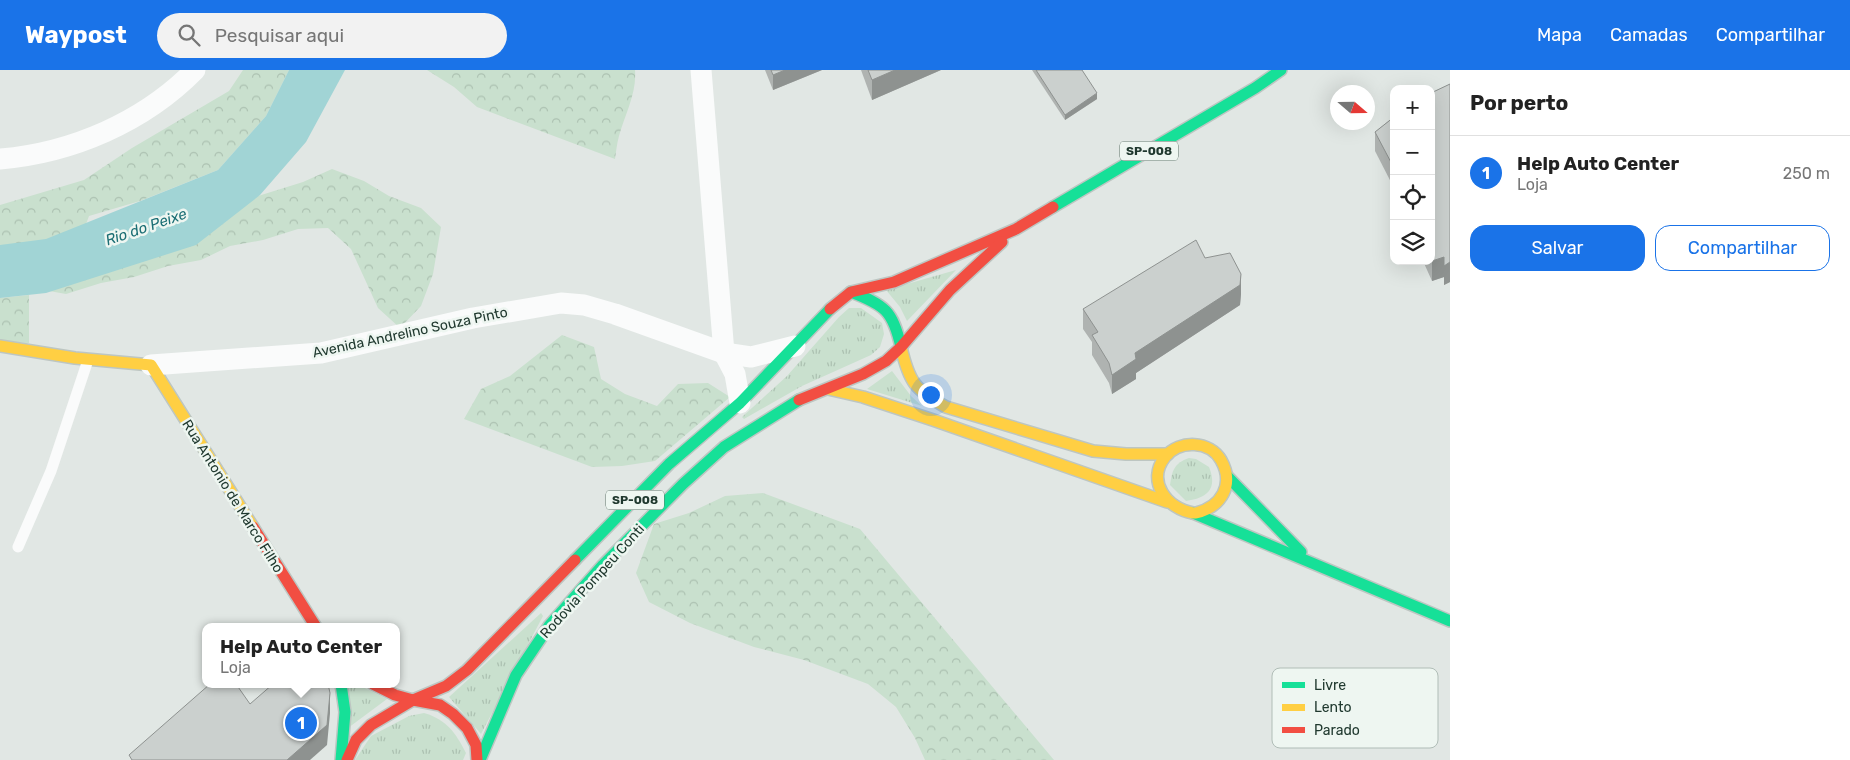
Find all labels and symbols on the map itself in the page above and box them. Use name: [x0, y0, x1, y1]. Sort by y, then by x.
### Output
north arrow: [1330, 85, 1375, 130]
road number: SP-008: [1120, 142, 1178, 160]
water label: Rio do Peixe: [103, 204, 190, 249]
street label: Avenida Andrelino Souza Pinto: [311, 303, 509, 361]
your location: [918, 382, 944, 408]
street label: Rua Antonio de Marco Filho: [178, 417, 287, 576]
road number: SP-008: [606, 490, 664, 510]
street label: Rodovia Pompeu Conti: [537, 521, 648, 642]
legend: [1272, 668, 1438, 748]
text: Livre: [1314, 677, 1346, 694]
text: Lento: [1314, 699, 1351, 716]
pin: 1: [285, 704, 317, 742]
text: Parado: [1314, 722, 1360, 739]

